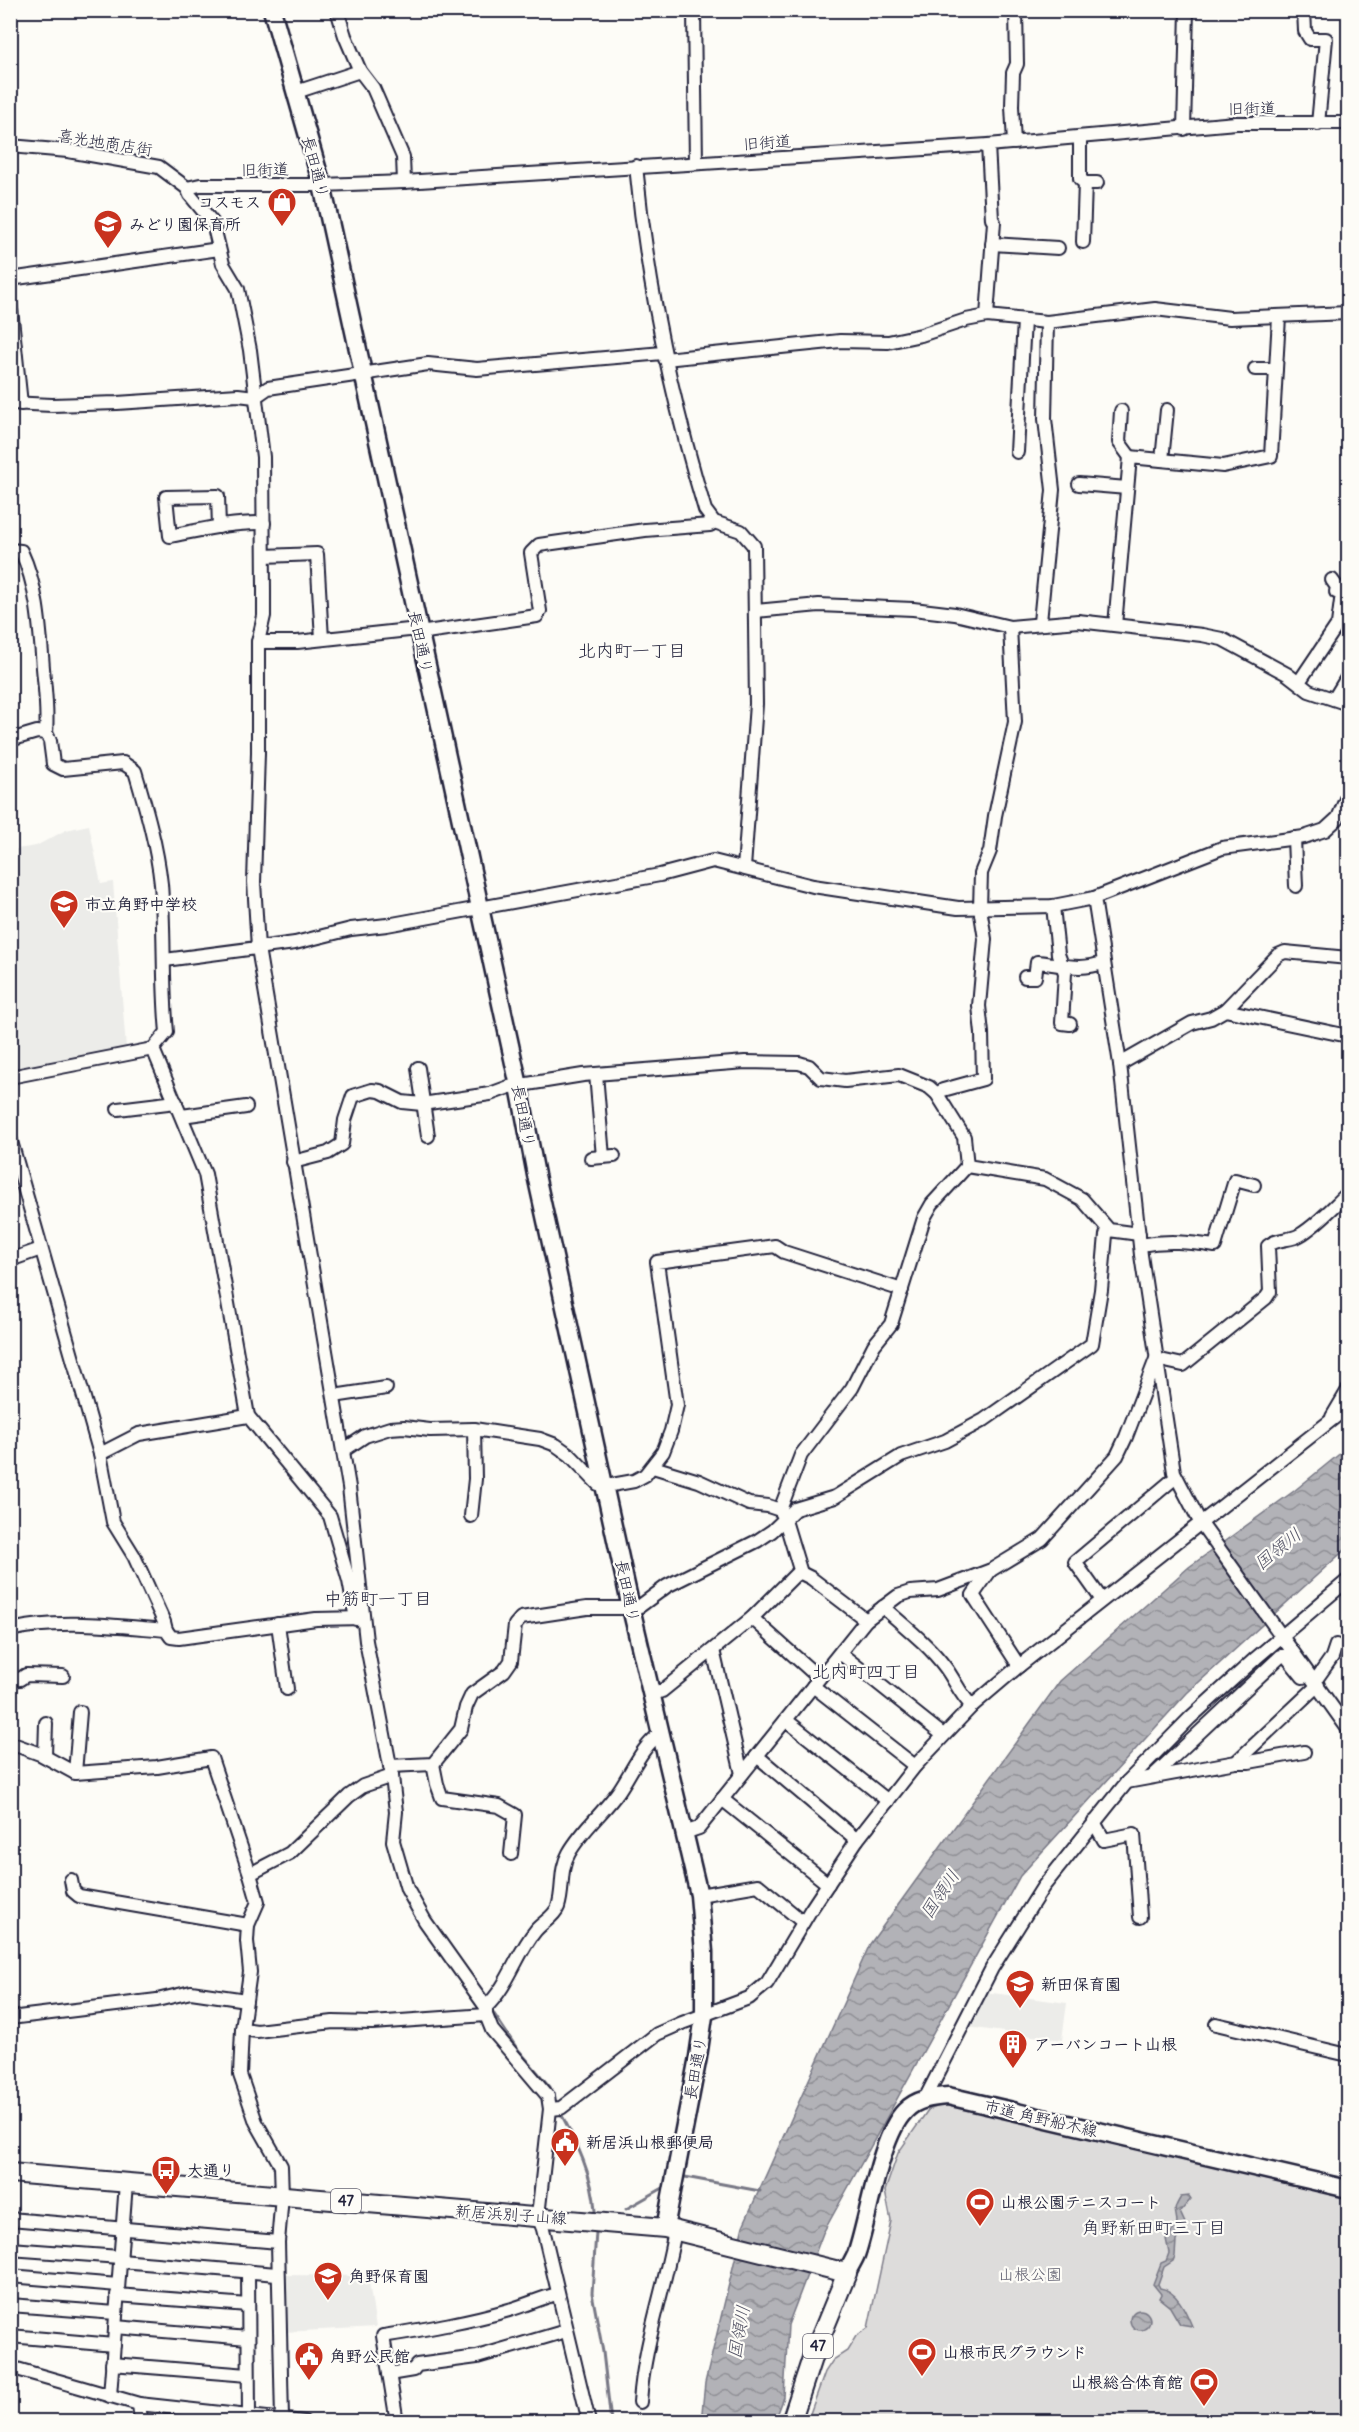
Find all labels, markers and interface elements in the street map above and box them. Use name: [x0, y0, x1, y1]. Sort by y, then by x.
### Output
street label: 旧街道: [1228, 98, 1276, 118]
street label: 喜光地商店街: [56, 125, 154, 159]
street label: 旧街道: [742, 130, 792, 154]
street label: 長田通り: [298, 133, 334, 201]
street label: 旧街道: [241, 159, 289, 179]
shop icon: コスモス: [266, 186, 298, 228]
place label: コスモス: [198, 192, 261, 212]
school or university icon: みどり園保育所: [92, 208, 124, 250]
place label: みどり園保育所: [129, 214, 241, 234]
street label: 長田通り: [405, 609, 437, 675]
district label: 北内町一丁目: [578, 639, 686, 662]
school or university icon: 市立角野中学校: [48, 888, 80, 930]
place label: 市立角野中学校: [85, 894, 197, 914]
street label: 長田通り: [508, 1083, 540, 1149]
water label: 国領川: [1249, 1523, 1306, 1575]
street label: 長田通り: [612, 1558, 644, 1624]
district label: 中筋町一丁目: [324, 1587, 432, 1610]
district label: 北内町四丁目: [812, 1660, 920, 1683]
water label: 国領川: [915, 1865, 964, 1923]
school or university icon: 新田保育園: [1004, 1968, 1036, 2010]
place label: 新田保育園: [1041, 1974, 1121, 1994]
building icon: アーバンコート山根: [997, 2028, 1029, 2070]
place label: アーバンコート山根: [1034, 2034, 1177, 2054]
street label: 長田通り: [680, 2035, 710, 2101]
street label: 市道 角野船木線: [982, 2095, 1100, 2141]
public building icon: 新居浜山根郵便局: [549, 2126, 581, 2168]
place label: 新居浜山根郵便局: [586, 2132, 714, 2152]
bus stop icon: 大通り: [150, 2154, 182, 2196]
place label: 大通り: [187, 2160, 235, 2180]
sports icon: 山根公園テニスコート: [964, 2186, 996, 2228]
road number: 47: [331, 2189, 361, 2213]
place label: 山根公園テニスコート: [1001, 2192, 1161, 2212]
street label: 新居浜別子山線: [454, 2200, 568, 2228]
district label: 角野新田町三丁目: [1082, 2216, 1226, 2239]
school or university icon: 角野保育園: [312, 2260, 344, 2302]
park label: 山根公園: [998, 2264, 1062, 2284]
place label: 角野保育園: [349, 2266, 429, 2286]
water label: 国領川: [722, 2303, 755, 2360]
road number: 47: [803, 2334, 833, 2358]
sports icon: 山根市民グラウンド: [906, 2336, 938, 2378]
public building icon: 角野公民館: [293, 2340, 325, 2382]
place label: 山根市民グラウンド: [943, 2342, 1087, 2362]
place label: 角野公民館: [330, 2346, 410, 2366]
sports icon: 山根総合体育館: [1188, 2366, 1220, 2408]
place label: 山根総合体育館: [1071, 2372, 1183, 2392]

